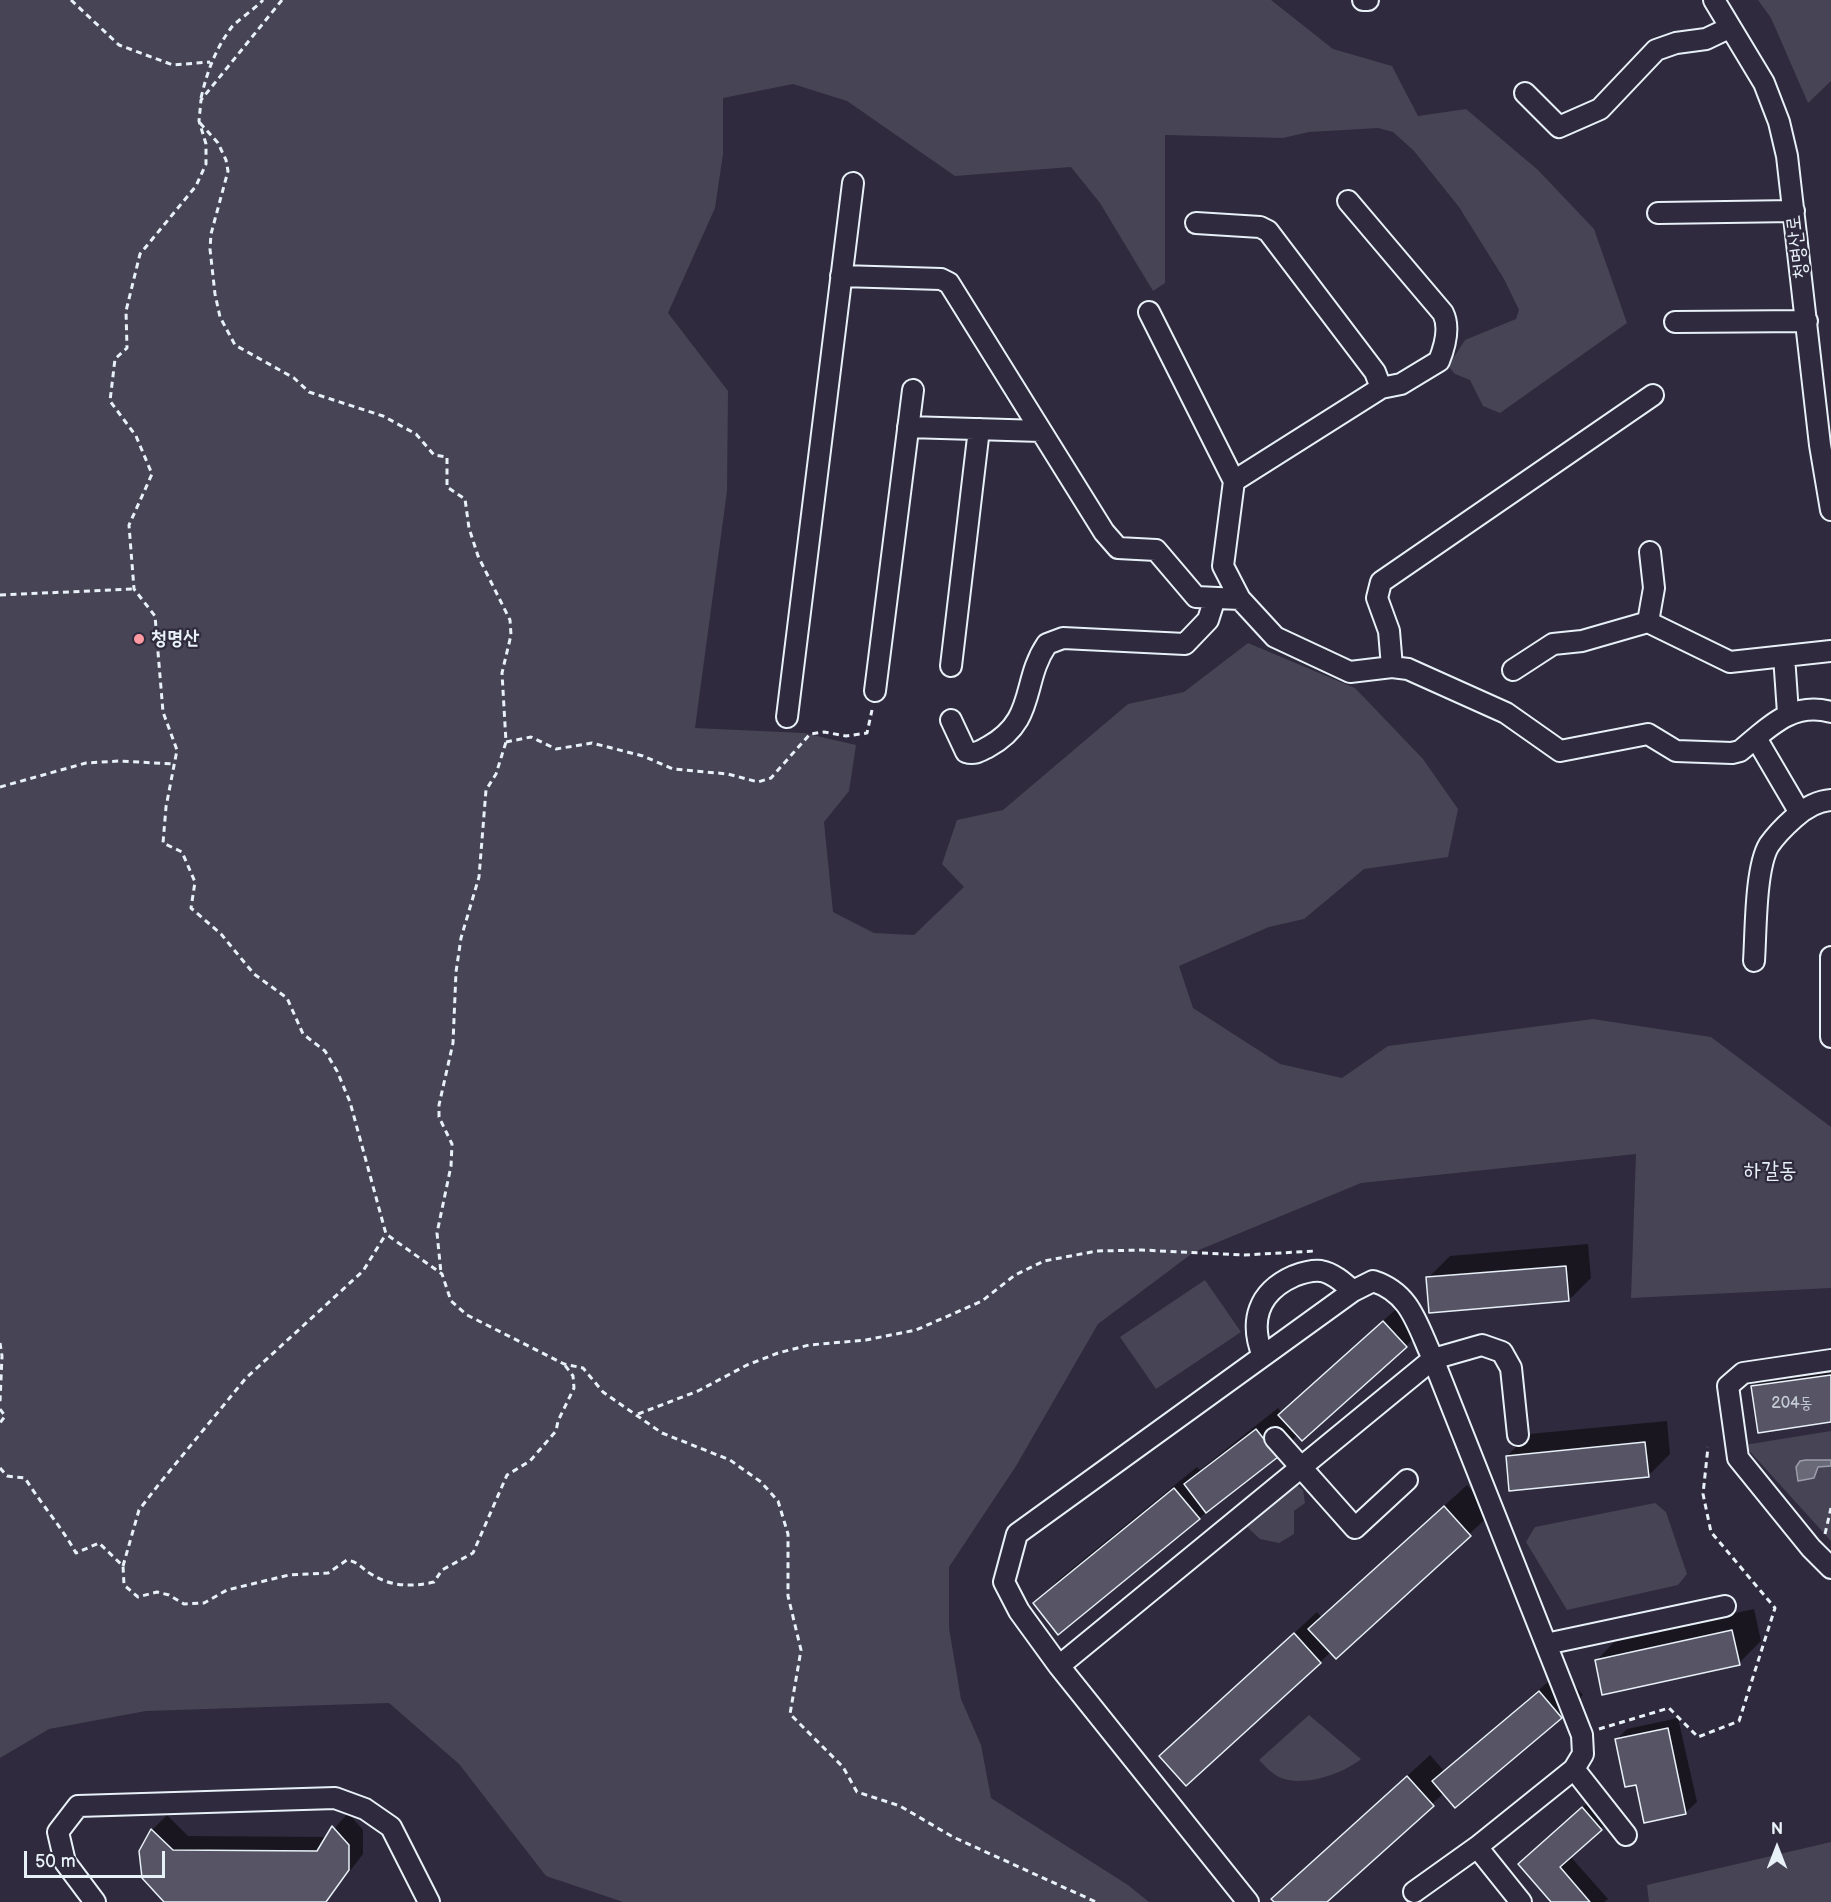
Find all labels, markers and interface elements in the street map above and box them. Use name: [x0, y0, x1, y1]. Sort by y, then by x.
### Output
street label: 청명산로: [1782, 214, 1814, 280]
place label: 청명산: [151, 627, 199, 651]
marker: 청명산: [132, 632, 146, 646]
district label: 하갈동: [1743, 1158, 1797, 1184]
house number: 204동: [1771, 1394, 1813, 1414]
north arrow: [1747, 1818, 1807, 1878]
text: N: [1771, 1820, 1783, 1839]
scale bar: [27, 1839, 168, 1877]
text: 50 m: [35, 1851, 76, 1872]

